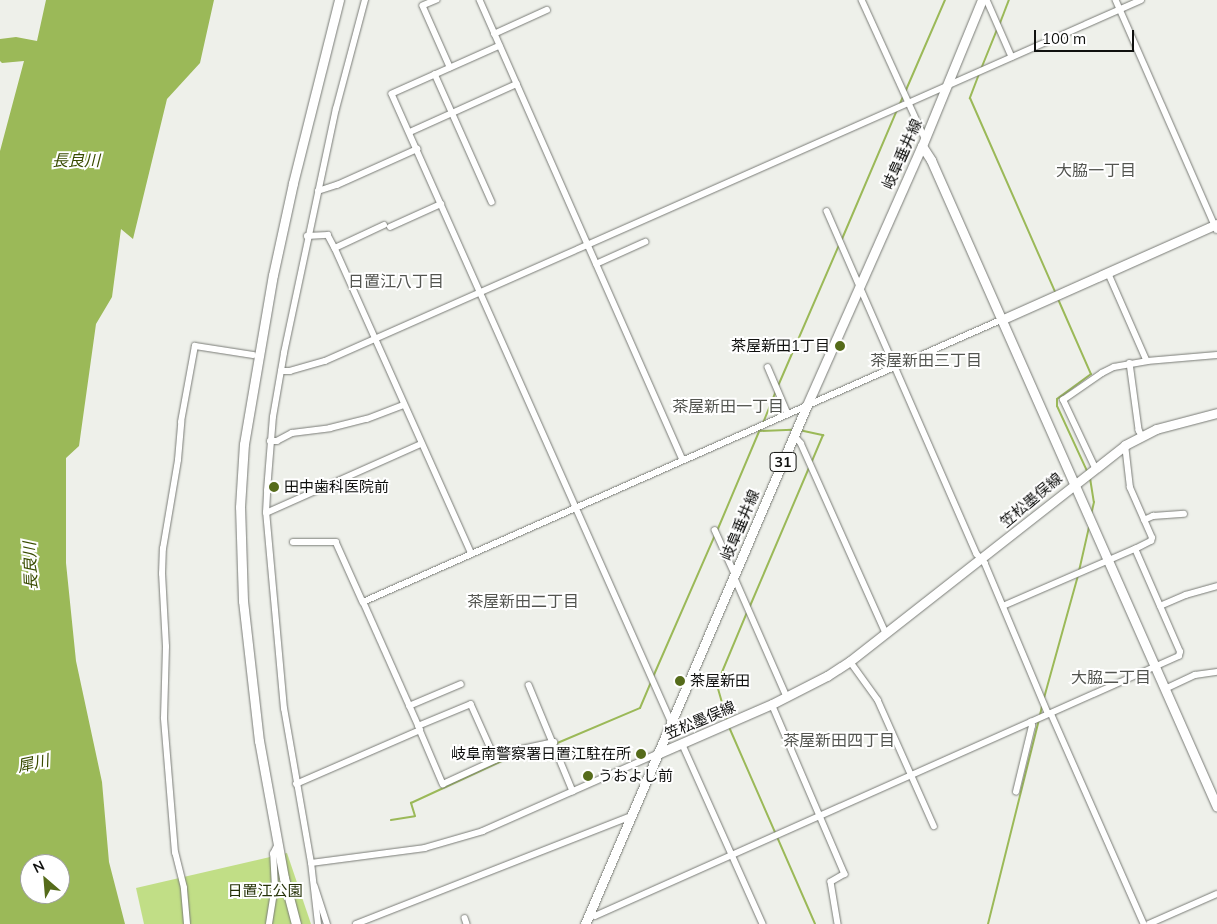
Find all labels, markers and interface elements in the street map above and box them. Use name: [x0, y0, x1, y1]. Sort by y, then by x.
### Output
scale bar: [1037, 20, 1137, 52]
text: 100 m: [1042, 29, 1086, 48]
street label: 岐阜垂井線: [879, 116, 925, 192]
water label: 長良川: [52, 150, 100, 170]
district label: 大脇一丁目: [1056, 160, 1136, 180]
district label: 日置江八丁目: [348, 271, 444, 291]
place label: 茶屋新田1丁目: [731, 337, 830, 355]
marker: 茶屋新田1丁目: [834, 340, 846, 352]
district label: 茶屋新田三丁目: [870, 350, 982, 370]
district label: 茶屋新田一丁目: [672, 396, 784, 416]
road number: 31: [769, 451, 797, 474]
street label: 笠松墨俣線: [996, 469, 1066, 531]
place label: 田中歯科医院前: [284, 478, 389, 496]
marker: 田中歯科医院前: [268, 481, 280, 493]
street label: 岐阜垂井線: [717, 487, 763, 563]
water label: 長良川: [20, 542, 40, 590]
district label: 茶屋新田二丁目: [467, 591, 579, 611]
district label: 大脇二丁目: [1071, 667, 1151, 687]
place label: 茶屋新田: [690, 672, 750, 690]
marker: 茶屋新田: [674, 675, 686, 687]
street label: 笠松墨俣線: [662, 697, 738, 743]
district label: 茶屋新田四丁目: [783, 730, 895, 750]
place label: 岐阜南警察署日置江駐在所: [451, 745, 631, 763]
marker: 岐阜南警察署日置江駐在所: [635, 748, 647, 760]
water label: 犀川: [15, 750, 51, 776]
place label: うおよし前: [598, 767, 673, 785]
marker: うおよし前: [582, 770, 594, 782]
north arrow: [20, 854, 70, 904]
text: N: [30, 856, 47, 877]
park label: 日置江公園: [228, 882, 302, 900]

